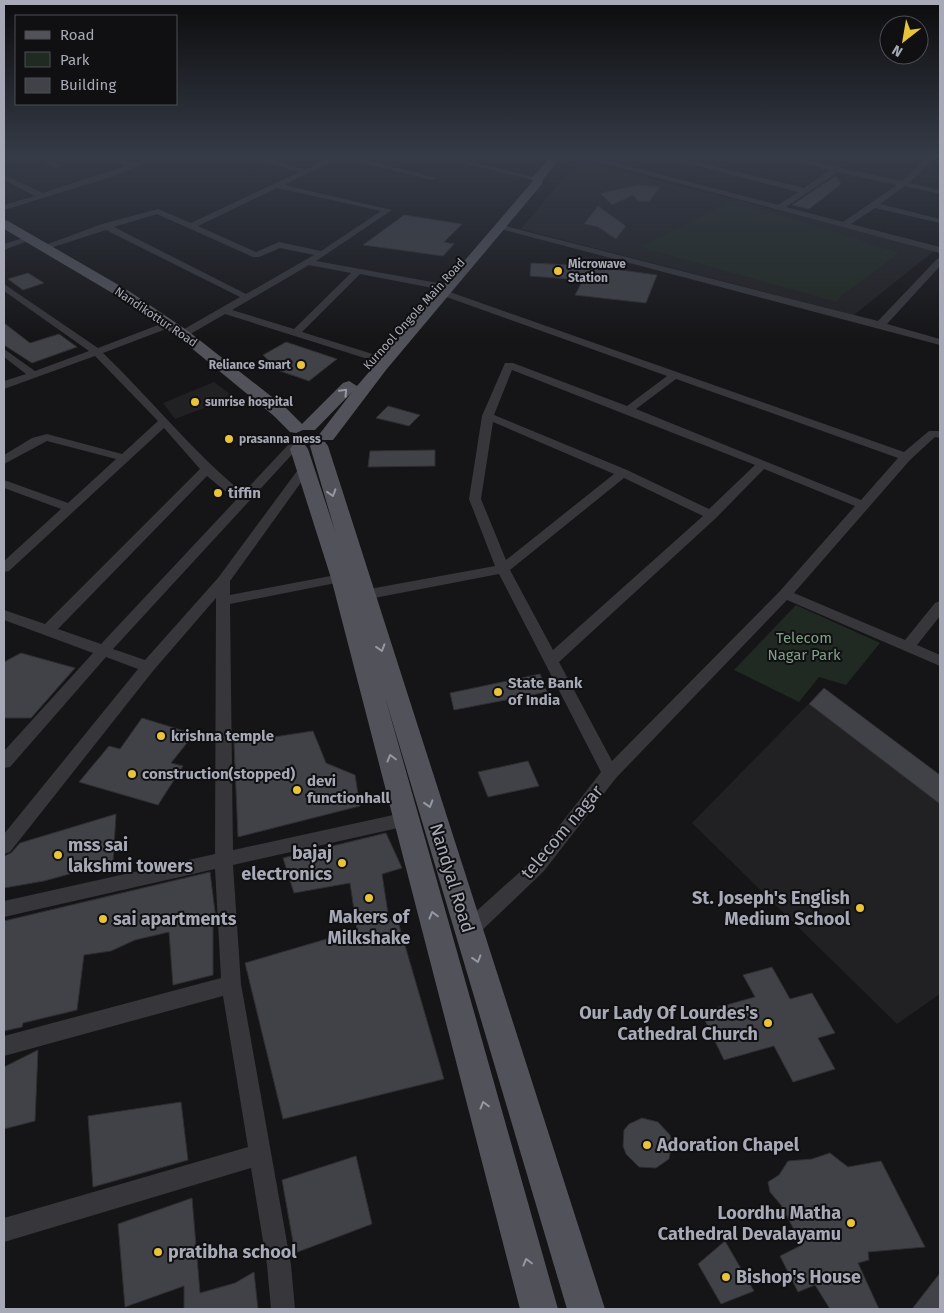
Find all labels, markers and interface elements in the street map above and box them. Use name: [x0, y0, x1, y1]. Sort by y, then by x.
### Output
legend: [15, 15, 178, 105]
north arrow: [879, 15, 929, 65]
text: Road: [60, 26, 95, 44]
text: N: [889, 41, 906, 60]
text: Park: [60, 51, 90, 69]
text: Building: [60, 76, 116, 94]
street label: Kurnool Ongole Main Road: [360, 255, 468, 373]
place label: Microwave Station: [568, 257, 626, 285]
marker: Microwave Station: [552, 265, 564, 277]
street label: Nandikottur Road: [112, 284, 200, 350]
place label: Reliance Smart: [209, 358, 291, 372]
marker: Reliance Smart: [295, 359, 307, 371]
one-way arrow: [338, 388, 347, 397]
place label: sunrise hospital: [205, 395, 293, 409]
marker: sunrise hospital: [189, 396, 201, 408]
place label: prasanna mess: [239, 432, 321, 446]
marker: prasanna mess: [223, 433, 235, 445]
place label: tiffin: [228, 484, 261, 502]
marker: tiffin: [212, 487, 224, 499]
one-way arrow: [327, 488, 337, 497]
park label: Telecom Nagar Park: [767, 629, 841, 664]
one-way arrow: [375, 644, 385, 652]
place label: State Bank of India: [508, 674, 583, 709]
marker: State Bank of India: [492, 686, 504, 698]
place label: krishna temple: [171, 727, 274, 745]
marker: krishna temple: [155, 730, 167, 742]
one-way arrow: [386, 754, 396, 762]
place label: construction(stopped): [142, 765, 295, 783]
marker: construction(stopped): [126, 768, 138, 780]
place label: devi functionhall: [307, 772, 390, 807]
street label: telecom nagar: [516, 780, 608, 883]
marker: devi functionhall: [291, 784, 303, 796]
one-way arrow: [423, 799, 433, 807]
street label: Nandyal Road: [425, 821, 479, 935]
place label: mss sai lakshmi towers: [68, 834, 193, 877]
place label: bajaj electronics: [241, 842, 332, 885]
marker: mss sai lakshmi towers: [52, 849, 64, 861]
marker: bajaj electronics: [336, 857, 348, 869]
place label: St. Joseph's English Medium School: [692, 887, 851, 930]
marker: Makers of Milkshake: [363, 892, 375, 904]
marker: St. Joseph's English Medium School: [854, 902, 866, 914]
place label: Makers of Milkshake: [328, 906, 411, 949]
place label: sai apartments: [113, 908, 237, 930]
one-way arrow: [428, 910, 439, 919]
marker: sai apartments: [97, 913, 109, 925]
one-way arrow: [471, 954, 481, 962]
place label: Our Lady Of Lourdes's Cathedral Church: [579, 1002, 758, 1045]
marker: Our Lady Of Lourdes's Cathedral Church: [762, 1017, 774, 1029]
one-way arrow: [480, 1102, 490, 1110]
place label: Adoration Chapel: [656, 1134, 800, 1156]
marker: Adoration Chapel: [641, 1139, 653, 1151]
place label: Loordhu Matha Cathedral Devalayamu: [658, 1202, 841, 1245]
marker: Loordhu Matha Cathedral Devalayamu: [845, 1217, 857, 1229]
place label: pratibha school: [168, 1241, 297, 1263]
marker: pratibha school: [152, 1246, 164, 1258]
one-way arrow: [522, 1259, 532, 1267]
place label: Bishop's House: [736, 1266, 861, 1288]
marker: Bishop's House: [720, 1271, 732, 1283]

